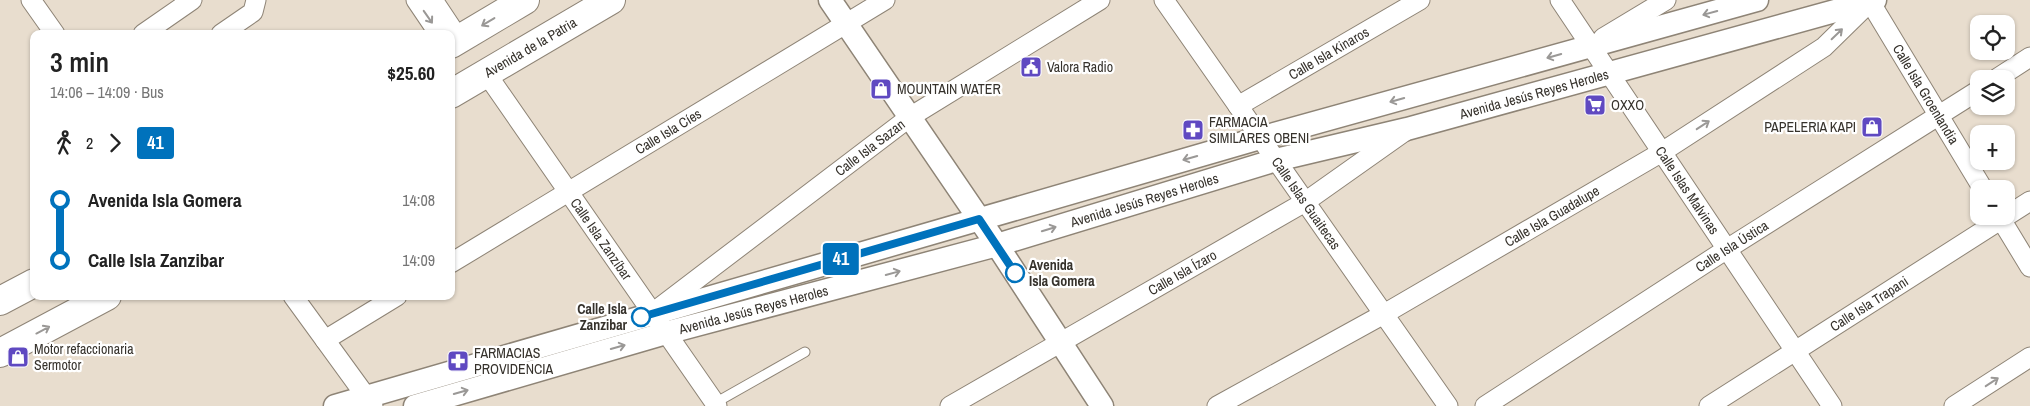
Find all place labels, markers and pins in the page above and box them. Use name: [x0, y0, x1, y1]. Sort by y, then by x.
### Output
public building icon: Valora Radio: [1019, 55, 1043, 79]
place label: Valora Radio: [1047, 58, 1113, 76]
shop icon: MOUNTAIN WATER: [869, 77, 893, 101]
place label: MOUNTAIN WATER: [897, 80, 1001, 98]
supermarket icon: OXXO: [1583, 93, 1607, 117]
place label: OXXO: [1611, 96, 1644, 114]
place label: FARMACIA SIMILARES OBENI: [1209, 113, 1309, 147]
shop icon: PAPELERIA KAPI: [1860, 115, 1884, 139]
pharmacy icon: FARMACIA SIMILARES OBENI: [1181, 118, 1205, 142]
place label: PAPELERIA KAPI: [1764, 118, 1856, 136]
place label: Avenida Isla Gomera: [1029, 256, 1095, 290]
marker: Avenida Isla Gomera: [1005, 263, 1025, 283]
place label: Calle Isla Zanzibar: [577, 300, 628, 334]
marker: Calle Isla Zanzibar: [631, 307, 651, 327]
place label: Motor refaccionaria Sermotor: [34, 340, 134, 374]
place label: FARMACIAS PROVIDENCIA: [474, 344, 553, 378]
shop icon: Motor refaccionaria Sermotor: [6, 345, 30, 369]
pharmacy icon: FARMACIAS PROVIDENCIA: [446, 349, 470, 373]

